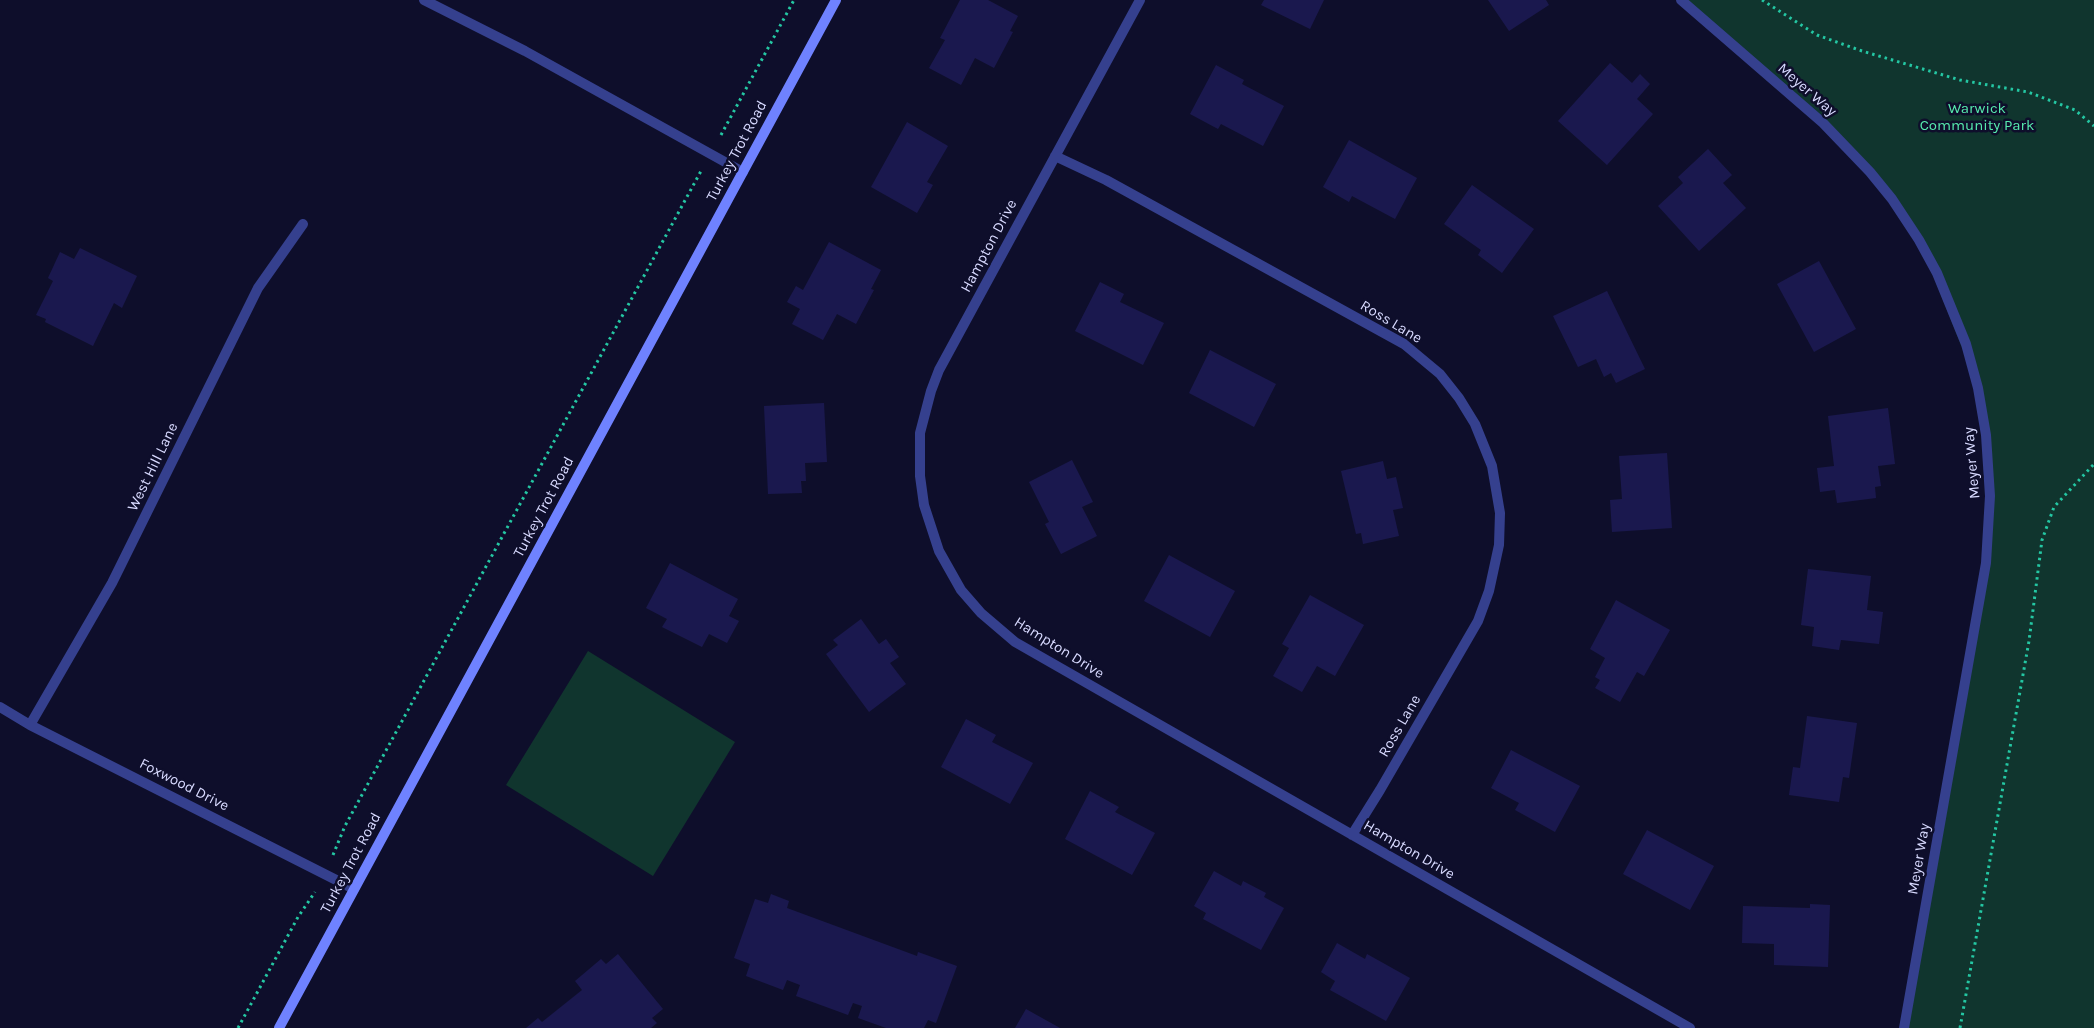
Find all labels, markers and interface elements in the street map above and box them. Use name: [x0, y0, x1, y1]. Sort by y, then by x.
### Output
street label: Meyer Way: [1774, 60, 1840, 120]
street label: Turkey Trot Road: [703, 98, 771, 204]
park label: Warwick Community Park: [1920, 100, 2034, 135]
street label: Hampton Drive: [957, 196, 1021, 296]
street label: Ross Lane: [1357, 297, 1425, 347]
street label: West Hill Lane: [124, 420, 182, 514]
street label: Meyer Way: [1960, 426, 1984, 500]
street label: Turkey Trot Road: [510, 454, 578, 560]
street label: Hampton Drive: [1011, 613, 1107, 683]
street label: Ross Lane: [1375, 692, 1425, 760]
street label: Foxwood Drive: [136, 755, 232, 815]
street label: Turkey Trot Road: [317, 810, 385, 916]
street label: Hampton Drive: [1360, 817, 1458, 883]
street label: Meyer Way: [1904, 822, 1934, 896]

